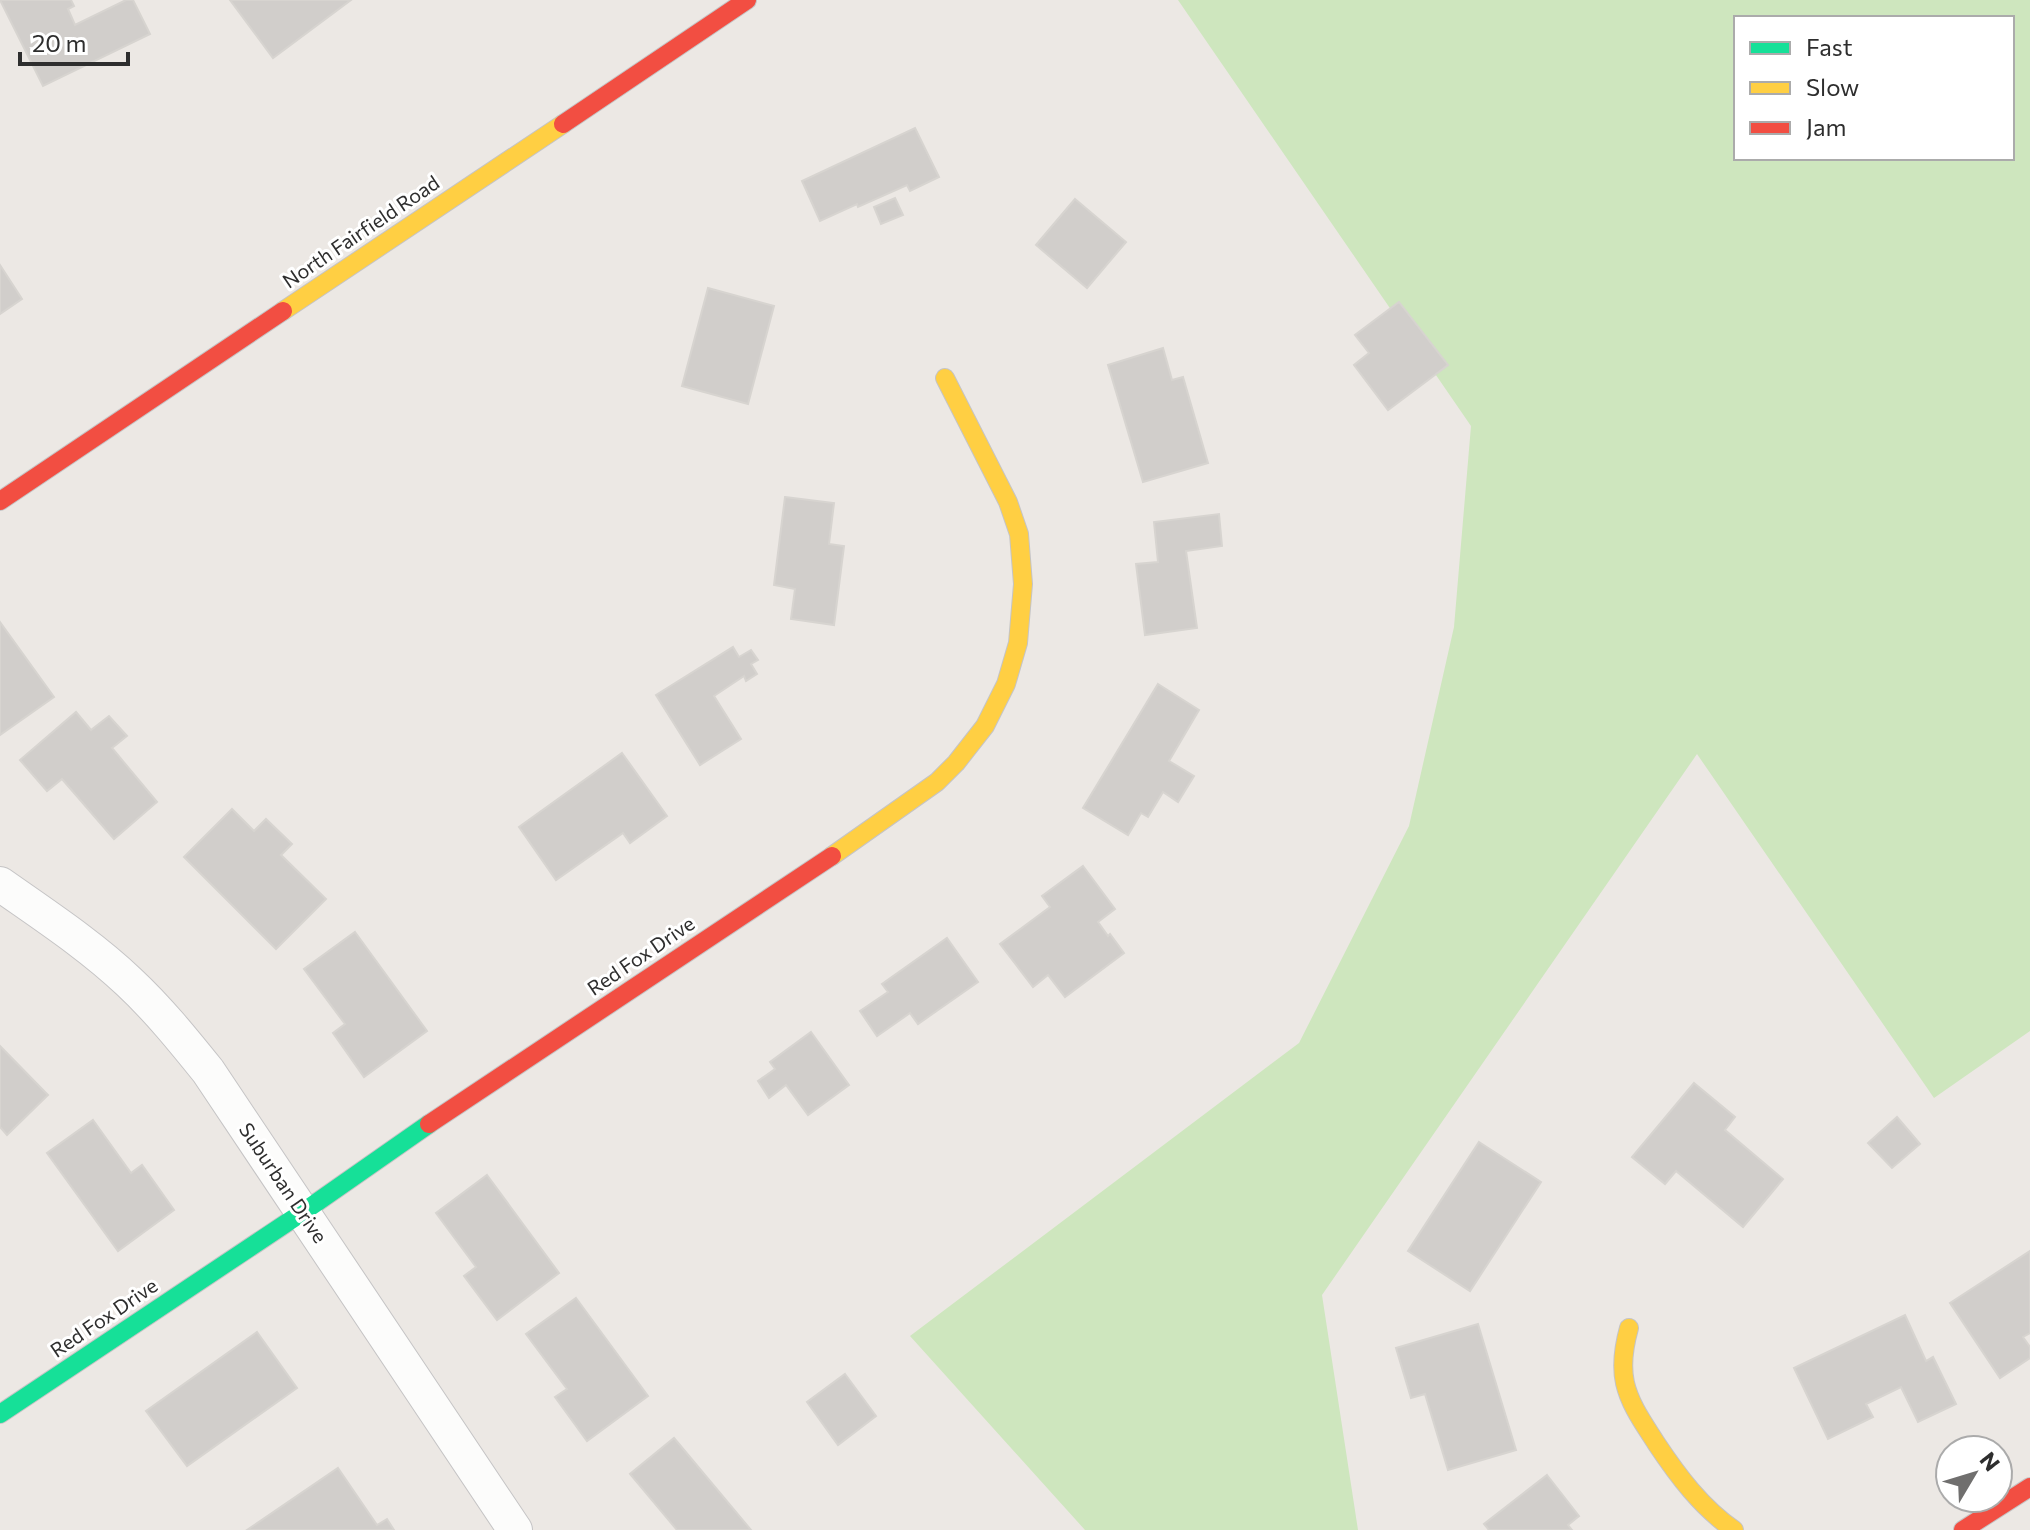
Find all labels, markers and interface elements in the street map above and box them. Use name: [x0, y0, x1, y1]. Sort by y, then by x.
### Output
scale bar: [20, 16, 128, 66]
legend: [1734, 16, 2014, 160]
text: 20 m: [32, 28, 86, 57]
text: Fast: [1806, 32, 1853, 61]
text: Slow: [1806, 72, 1859, 101]
text: Jam: [1806, 112, 1846, 141]
street label: North Fairfield Road: [277, 170, 443, 293]
street label: Red Fox Drive: [582, 911, 699, 1000]
street label: Suburban Drive: [235, 1118, 333, 1247]
street label: Red Fox Drive: [45, 1273, 162, 1362]
north arrow: [1934, 1434, 2014, 1514]
text: N: [1974, 1447, 2006, 1476]

